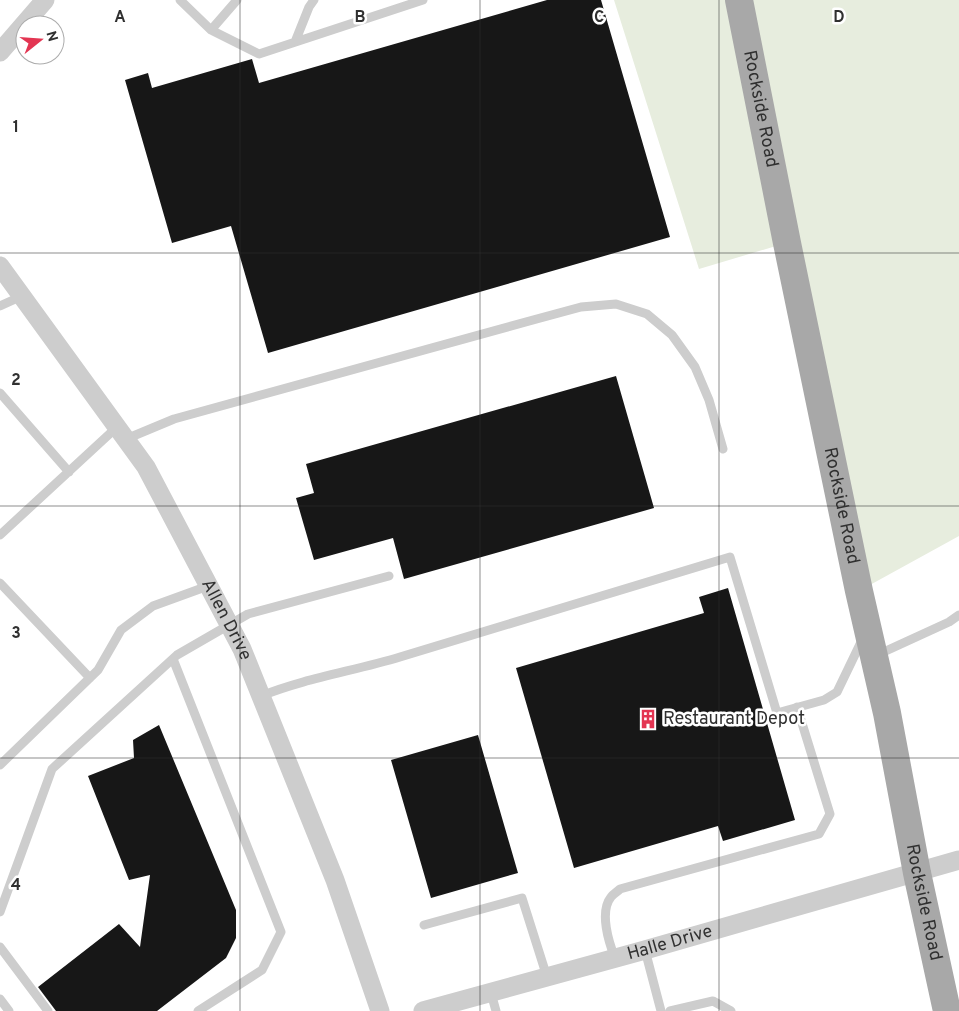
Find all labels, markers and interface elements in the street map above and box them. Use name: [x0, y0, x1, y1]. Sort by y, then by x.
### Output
text: A: [114, 8, 126, 28]
text: B: [354, 8, 366, 28]
text: C: [594, 8, 604, 28]
text: D: [833, 8, 845, 28]
north arrow: [15, 15, 65, 65]
text: N: [41, 29, 61, 44]
street label: Rockside Road: [738, 48, 783, 169]
text: 1: [13, 118, 19, 138]
text: 2: [11, 371, 21, 391]
street label: Rockside Road: [818, 445, 865, 566]
street label: Allen Drive: [196, 575, 257, 664]
text: 3: [11, 624, 21, 644]
building icon: Restaurant Depot: [637, 708, 659, 730]
place label: Restaurant Depot: [663, 708, 805, 731]
street label: Rockside Road: [900, 842, 947, 963]
text: 4: [11, 876, 21, 896]
street label: Halle Drive: [625, 920, 715, 966]

